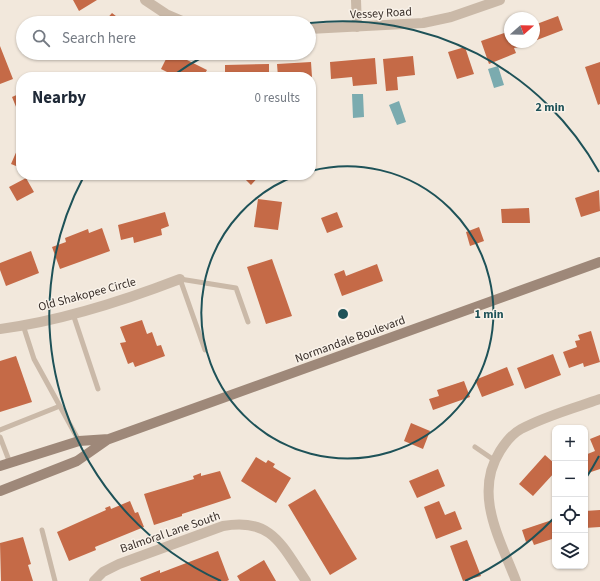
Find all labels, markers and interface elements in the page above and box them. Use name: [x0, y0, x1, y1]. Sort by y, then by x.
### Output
street label: Vessey Road: [350, 3, 412, 24]
north arrow: [504, 12, 540, 48]
search box: [16, 16, 316, 60]
icon: search: [30, 27, 52, 49]
text: Search here: [62, 28, 136, 49]
text: Nearby: [32, 86, 86, 110]
text: 0 results: [255, 89, 300, 107]
text: 2 min: [535, 99, 565, 116]
street label: Old Shakopee Circle: [36, 273, 138, 316]
text: 1 min: [474, 306, 504, 323]
centre of rings: [336, 307, 350, 321]
street label: Normandale Boulevard: [293, 312, 408, 367]
map controls: [552, 425, 588, 569]
button: +: [552, 425, 588, 461]
button: −: [552, 461, 588, 497]
button: locate: [552, 497, 588, 533]
street label: Balmoral Lane South: [118, 507, 222, 558]
button: layers: [552, 533, 588, 569]

